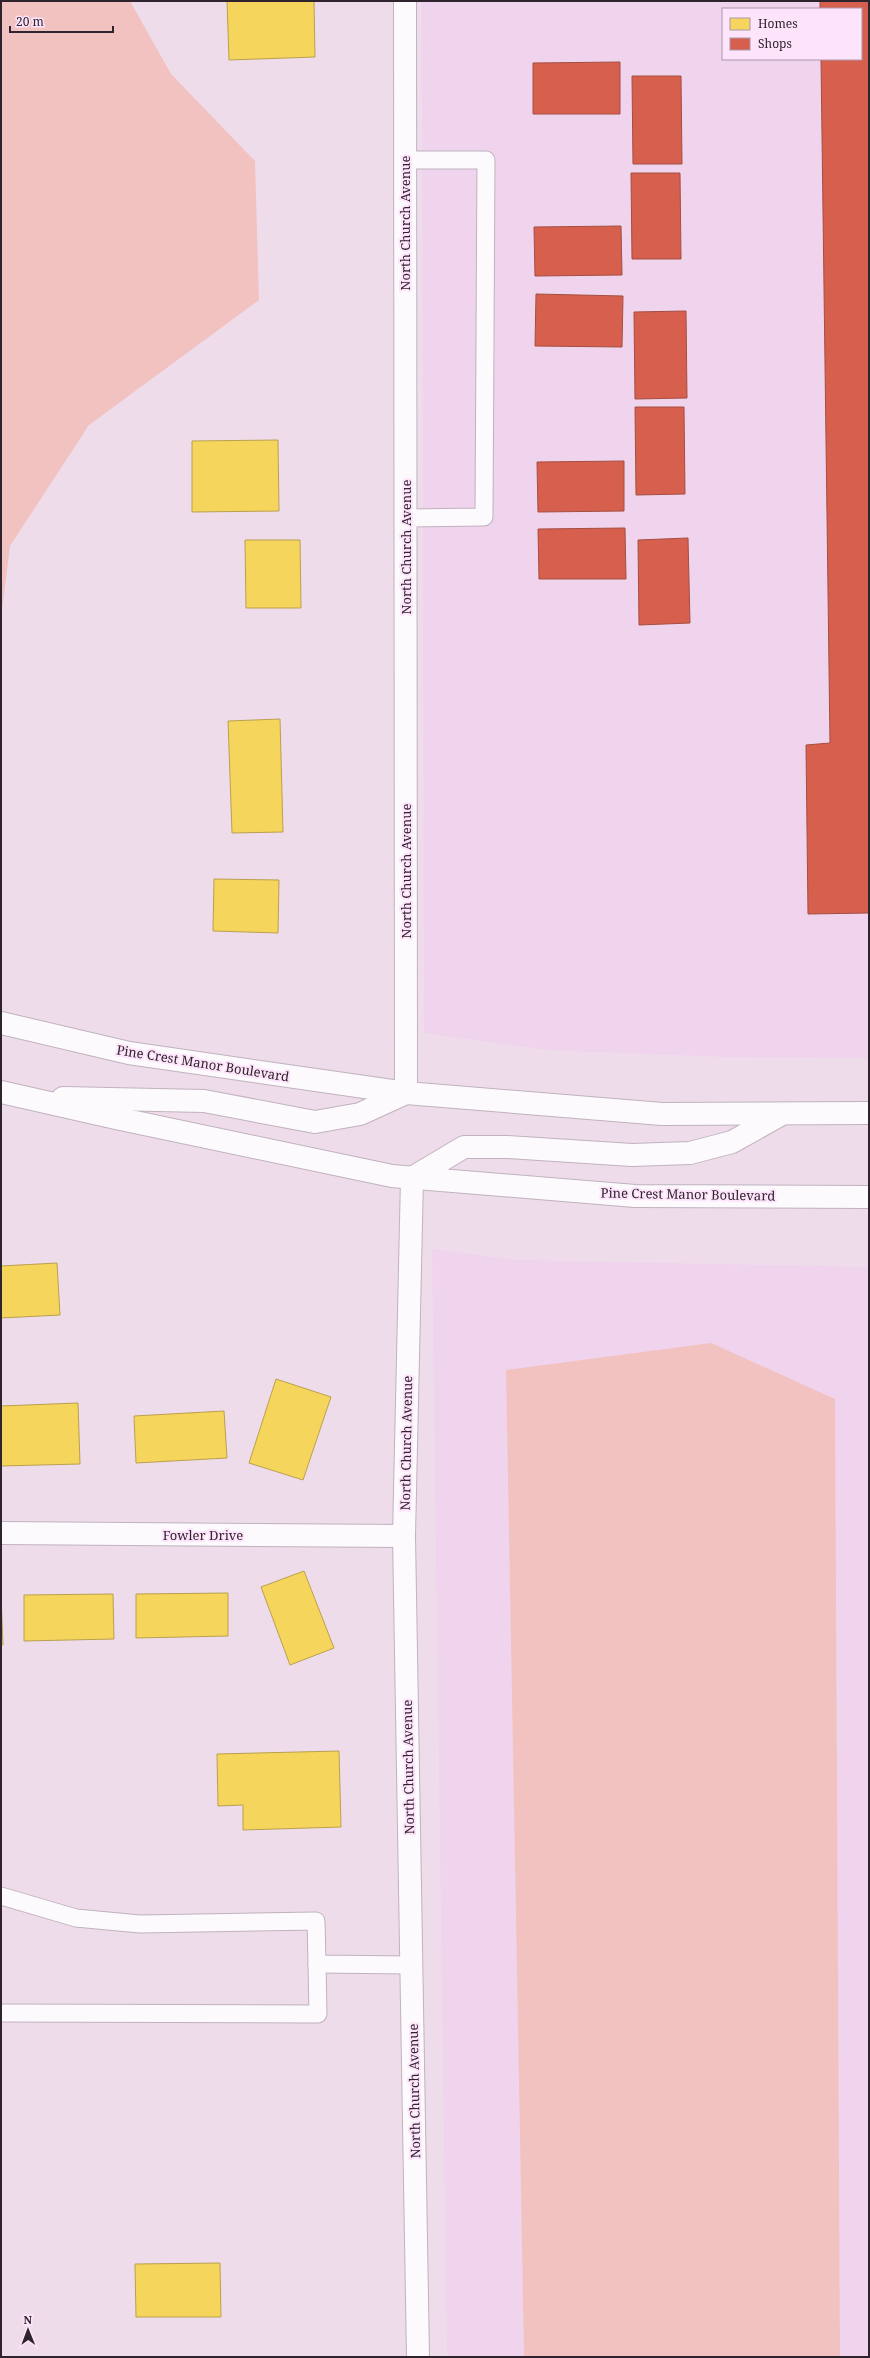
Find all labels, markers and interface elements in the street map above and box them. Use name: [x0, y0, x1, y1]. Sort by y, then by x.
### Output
scale bar: [10, 8, 113, 34]
legend: [722, 8, 862, 60]
text: 20 m: [16, 13, 44, 30]
text: Homes: [758, 15, 798, 32]
text: Shops: [758, 35, 792, 52]
street label: North Church Avenue: [396, 156, 414, 290]
street label: North Church Avenue: [397, 480, 415, 614]
street label: North Church Avenue: [397, 804, 415, 938]
street label: Pine Crest Manor Boulevard: [115, 1040, 291, 1086]
street label: Pine Crest Manor Boulevard: [600, 1183, 776, 1205]
street label: North Church Avenue: [396, 1375, 416, 1511]
street label: Fowler Drive: [163, 1526, 243, 1544]
street label: North Church Avenue: [398, 1699, 418, 1835]
street label: North Church Avenue: [404, 2023, 424, 2159]
north arrow: [8, 2310, 48, 2350]
text: N: [23, 2312, 33, 2327]

